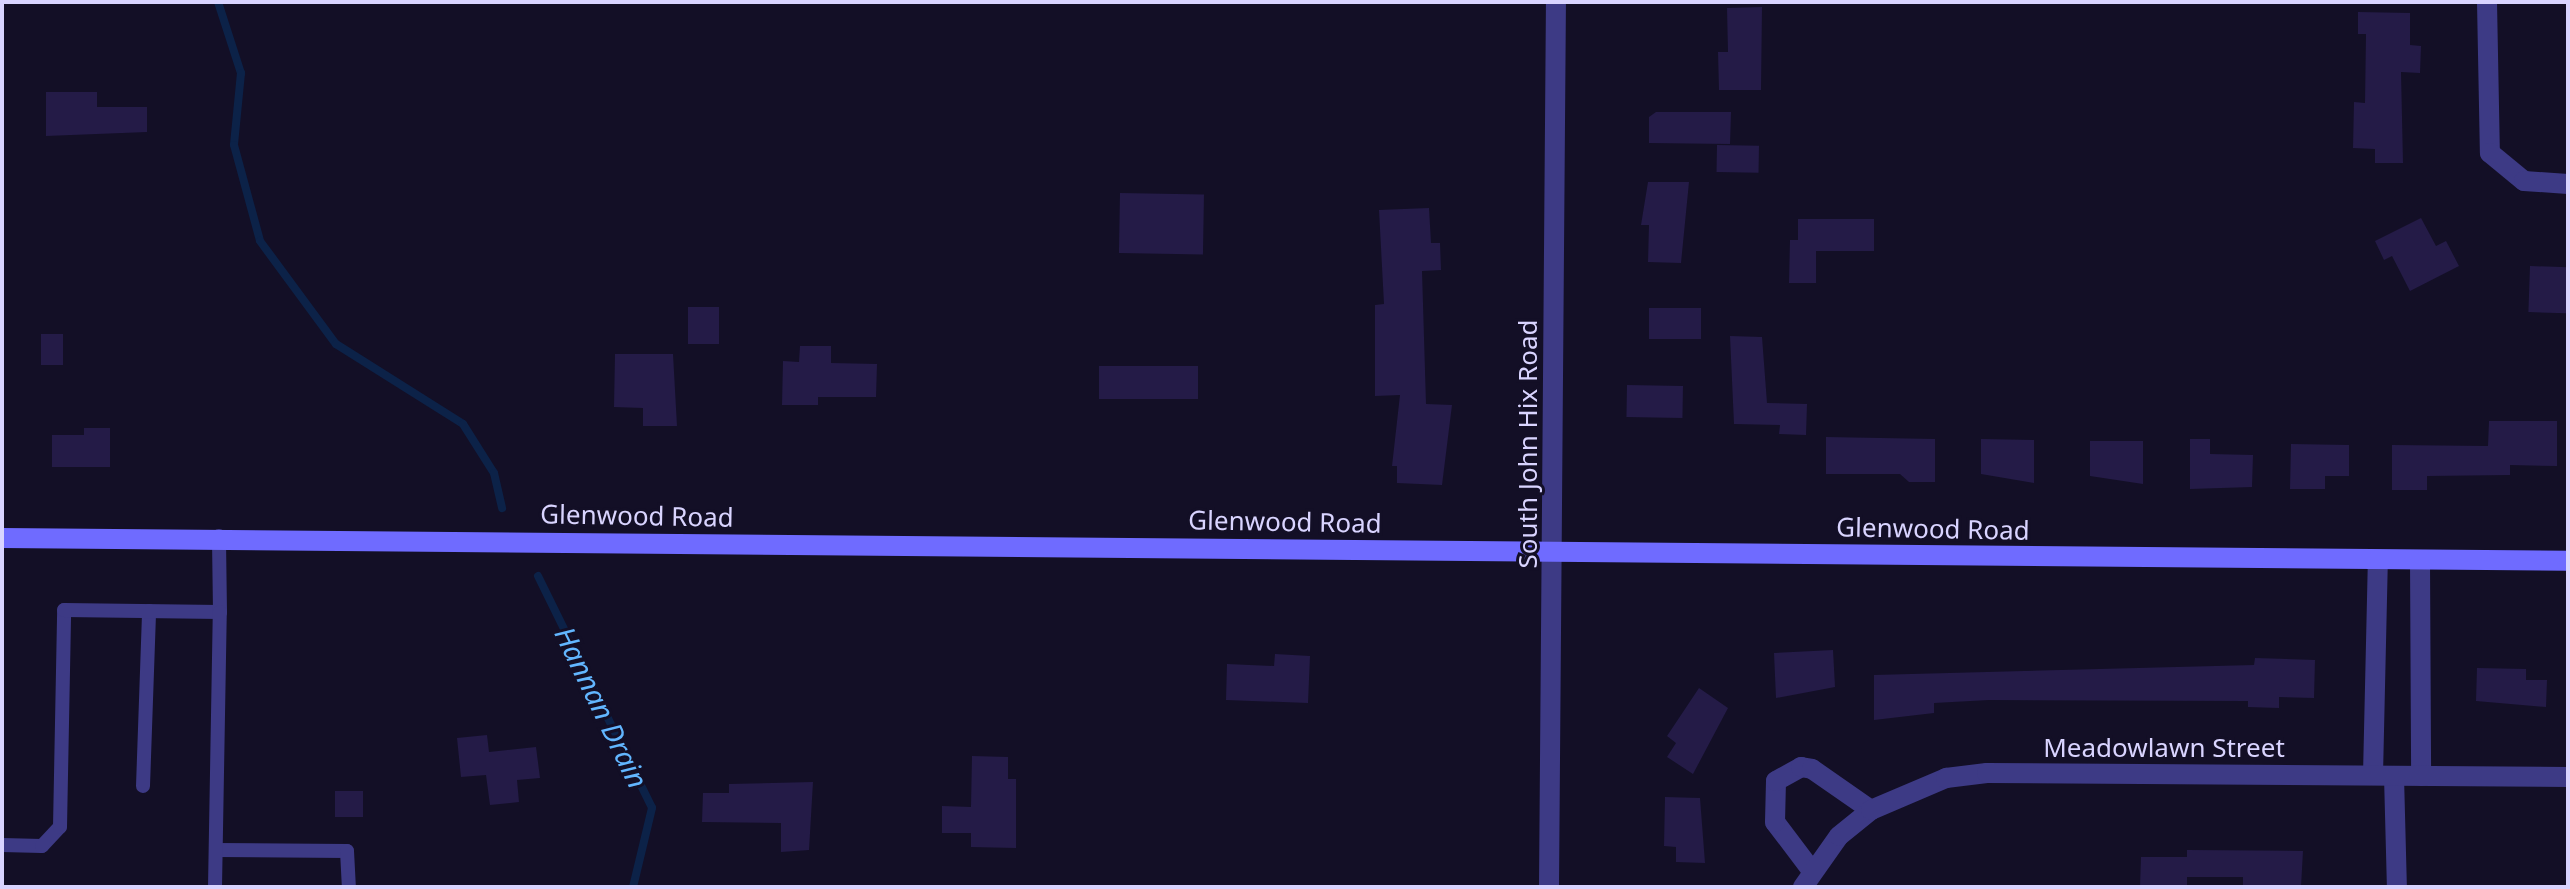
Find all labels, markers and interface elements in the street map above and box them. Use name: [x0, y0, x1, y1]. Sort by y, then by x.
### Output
street label: South John Hix Road: [1512, 320, 1544, 568]
street label: Glenwood Road: [540, 499, 734, 533]
street label: Glenwood Road: [1188, 505, 1382, 539]
street label: Glenwood Road: [1836, 512, 2030, 546]
water label: Hannan Drain: [548, 621, 656, 793]
street label: Meadowlawn Street: [2043, 732, 2285, 764]

